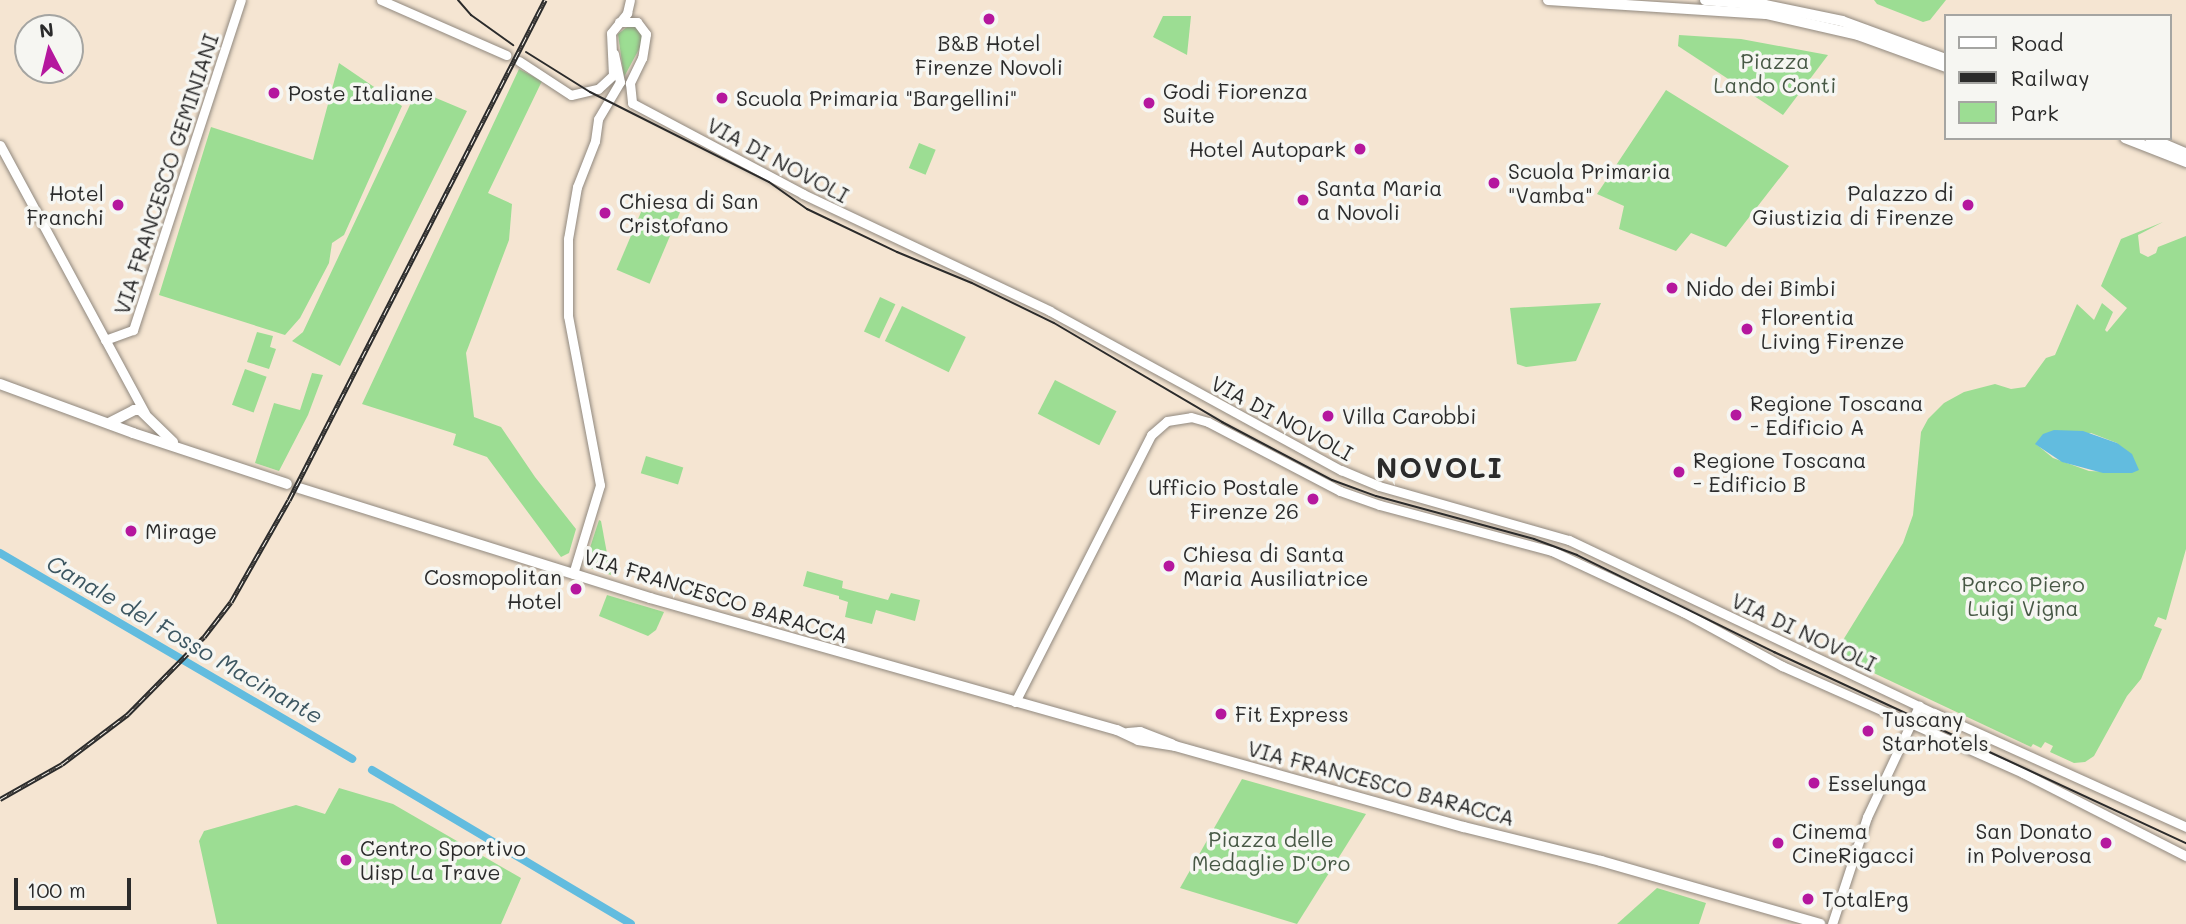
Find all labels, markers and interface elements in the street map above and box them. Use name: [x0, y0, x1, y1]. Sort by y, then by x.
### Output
marker: B&B Hotel Firenze Novoli: [981, 11, 997, 27]
north arrow: [14, 14, 84, 84]
legend: [1944, 14, 2172, 140]
text: N: [38, 16, 55, 43]
text: Road: [2011, 29, 2063, 56]
street label: VIA FRANCESCO GEMINIANI: [109, 30, 223, 318]
place label: B&B Hotel Firenze Novoli: [915, 30, 1063, 80]
park label: Piazza Lando Conti: [1714, 48, 1836, 98]
text: Railway: [2011, 64, 2090, 91]
place label: Godi Fiorenza Suite: [1163, 78, 1308, 128]
place label: Poste Italiane: [288, 80, 433, 106]
marker: Poste Italiane: [266, 85, 282, 101]
place label: Scuola Primaria "Bargellini": [736, 85, 1017, 111]
marker: Scuola Primaria "Bargellini": [714, 90, 730, 106]
marker: Godi Fiorenza Suite: [1141, 95, 1157, 111]
text: Park: [2011, 99, 2059, 126]
street label: VIA DI NOVOLI: [703, 112, 853, 208]
place label: Hotel Autopark: [1189, 136, 1346, 162]
marker: Hotel Autopark: [1352, 141, 1368, 157]
place label: Scuola Primaria "Vamba": [1508, 158, 1671, 208]
place label: Santa Maria a Novoli: [1317, 175, 1442, 225]
marker: Scuola Primaria "Vamba": [1486, 175, 1502, 191]
place label: Hotel Franchi: [26, 180, 104, 230]
place label: Palazzo di Giustizia di Firenze: [1752, 180, 1954, 230]
place label: Chiesa di San Cristofano: [619, 188, 758, 238]
marker: Santa Maria a Novoli: [1295, 192, 1311, 208]
marker: Hotel Franchi: [110, 197, 126, 213]
marker: Palazzo di Giustizia di Firenze: [1960, 197, 1976, 213]
marker: Chiesa di San Cristofano: [597, 205, 613, 221]
place label: Nido dei Bimbi: [1686, 275, 1836, 301]
marker: Nido dei Bimbi: [1664, 280, 1680, 296]
place label: Florentia Living Firenze: [1761, 304, 1905, 354]
marker: Florentia Living Firenze: [1739, 321, 1755, 337]
street label: VIA DI NOVOLI: [1207, 370, 1357, 466]
place label: Regione Toscana - Edificio A: [1750, 390, 1923, 440]
place label: Villa Carobbi: [1342, 403, 1477, 429]
marker: Regione Toscana - Edificio A: [1728, 407, 1744, 423]
marker: Villa Carobbi: [1320, 408, 1336, 424]
place label: Regione Toscana - Edificio B: [1693, 447, 1866, 497]
district label: NOVOLI: [1377, 450, 1503, 484]
marker: Regione Toscana - Edificio B: [1671, 464, 1687, 480]
place label: Ufficio Postale Firenze 26: [1148, 474, 1299, 524]
marker: Ufficio Postale Firenze 26: [1305, 491, 1321, 507]
place label: Mirage: [145, 518, 217, 544]
marker: Mirage: [123, 523, 139, 539]
place label: Chiesa di Santa Maria Ausiliatrice: [1183, 541, 1369, 591]
street label: VIA FRANCESCO BARACCA: [581, 544, 851, 648]
water label: Canale del Fosso Macinante: [42, 548, 328, 730]
marker: Chiesa di Santa Maria Ausiliatrice: [1161, 558, 1177, 574]
place label: Cosmopolitan Hotel: [424, 564, 562, 614]
park label: Parco Piero Luigi Vigna: [1961, 571, 2085, 621]
marker: Cosmopolitan Hotel: [568, 581, 584, 597]
street label: VIA DI NOVOLI: [1728, 587, 1880, 677]
place label: Fit Express: [1235, 701, 1349, 727]
marker: Fit Express: [1213, 706, 1229, 722]
place label: Tuscany Starhotels: [1882, 706, 1989, 756]
marker: Tuscany Starhotels: [1860, 723, 1876, 739]
street label: VIA FRANCESCO BARACCA: [1245, 735, 1517, 831]
place label: Esselunga: [1828, 770, 1927, 796]
marker: Esselunga: [1806, 775, 1822, 791]
place label: Cinema CineRigacci: [1792, 818, 1914, 868]
place label: San Donato in Polverosa: [1966, 818, 2092, 868]
park label: Piazza delle Medaglie D'Oro: [1192, 826, 1350, 876]
place label: Centro Sportivo Uisp La Trave: [360, 835, 526, 885]
marker: Cinema CineRigacci: [1770, 835, 1786, 851]
marker: San Donato in Polverosa: [2098, 835, 2114, 851]
marker: Centro Sportivo Uisp La Trave: [338, 852, 354, 868]
scale bar: [18, 864, 135, 908]
text: 100 m: [27, 876, 86, 903]
place label: TotalErg: [1822, 886, 1908, 912]
marker: TotalErg: [1800, 891, 1816, 907]

